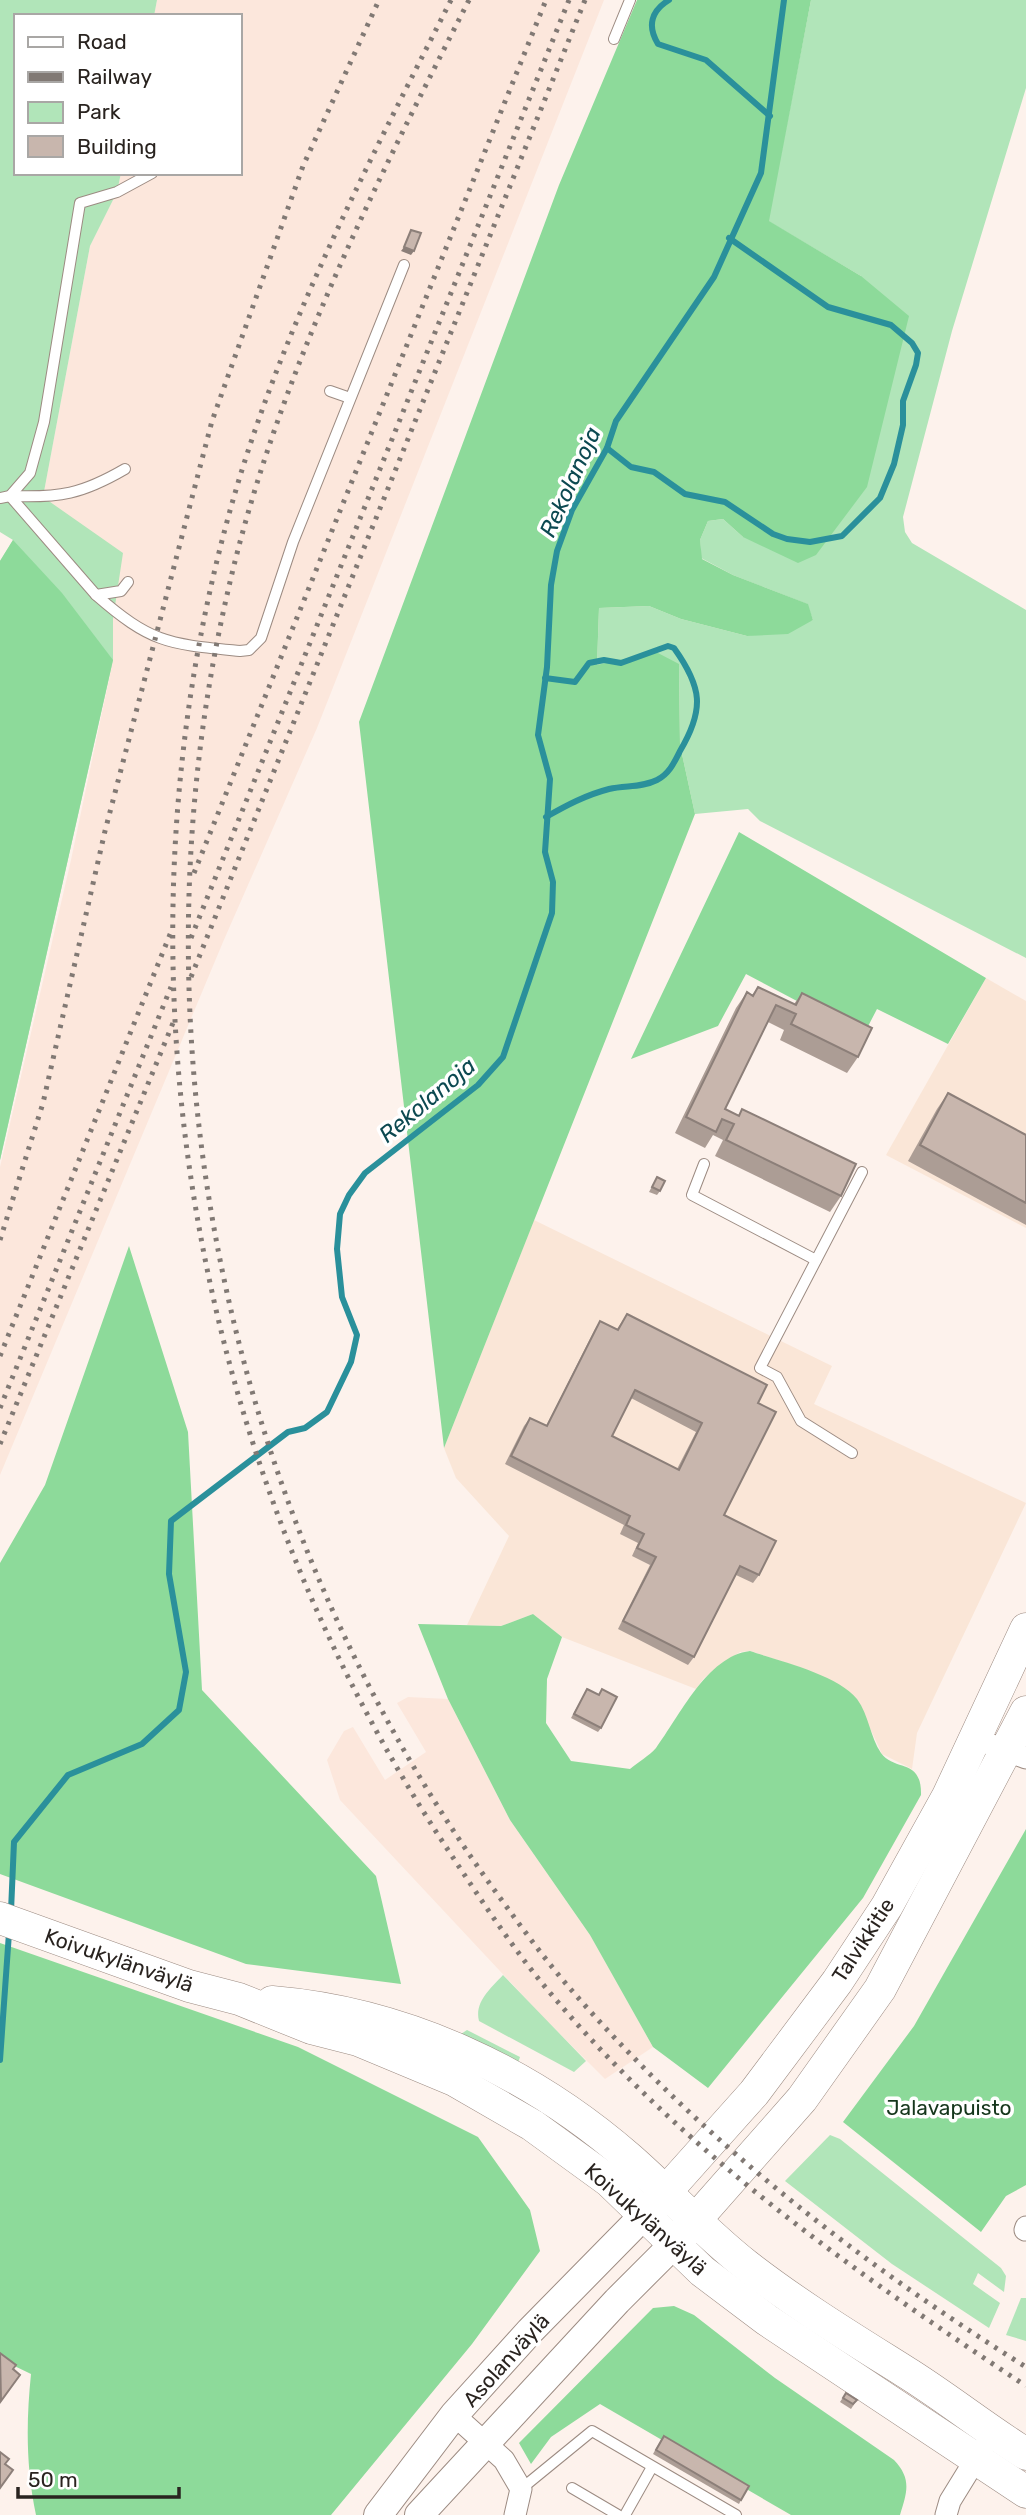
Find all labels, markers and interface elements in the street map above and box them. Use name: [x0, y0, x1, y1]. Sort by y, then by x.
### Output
legend: [14, 14, 242, 175]
text: Road: [77, 29, 127, 54]
text: Railway: [77, 64, 152, 89]
text: Park: [77, 99, 121, 124]
text: Building: [77, 134, 157, 159]
water label: Rekolanoja: [533, 423, 607, 541]
water label: Rekolanoja: [373, 1051, 481, 1149]
street label: Talvikkitie: [827, 1893, 899, 1987]
street label: Koivukylänväylä: [41, 1923, 197, 1997]
park label: Jalavapuisto: [886, 2095, 1012, 2120]
street label: Koivukylänväylä: [580, 2158, 712, 2280]
street label: Asolanväylä: [458, 2308, 554, 2412]
scale bar: [18, 2456, 178, 2500]
text: 50 m: [28, 2467, 78, 2492]

